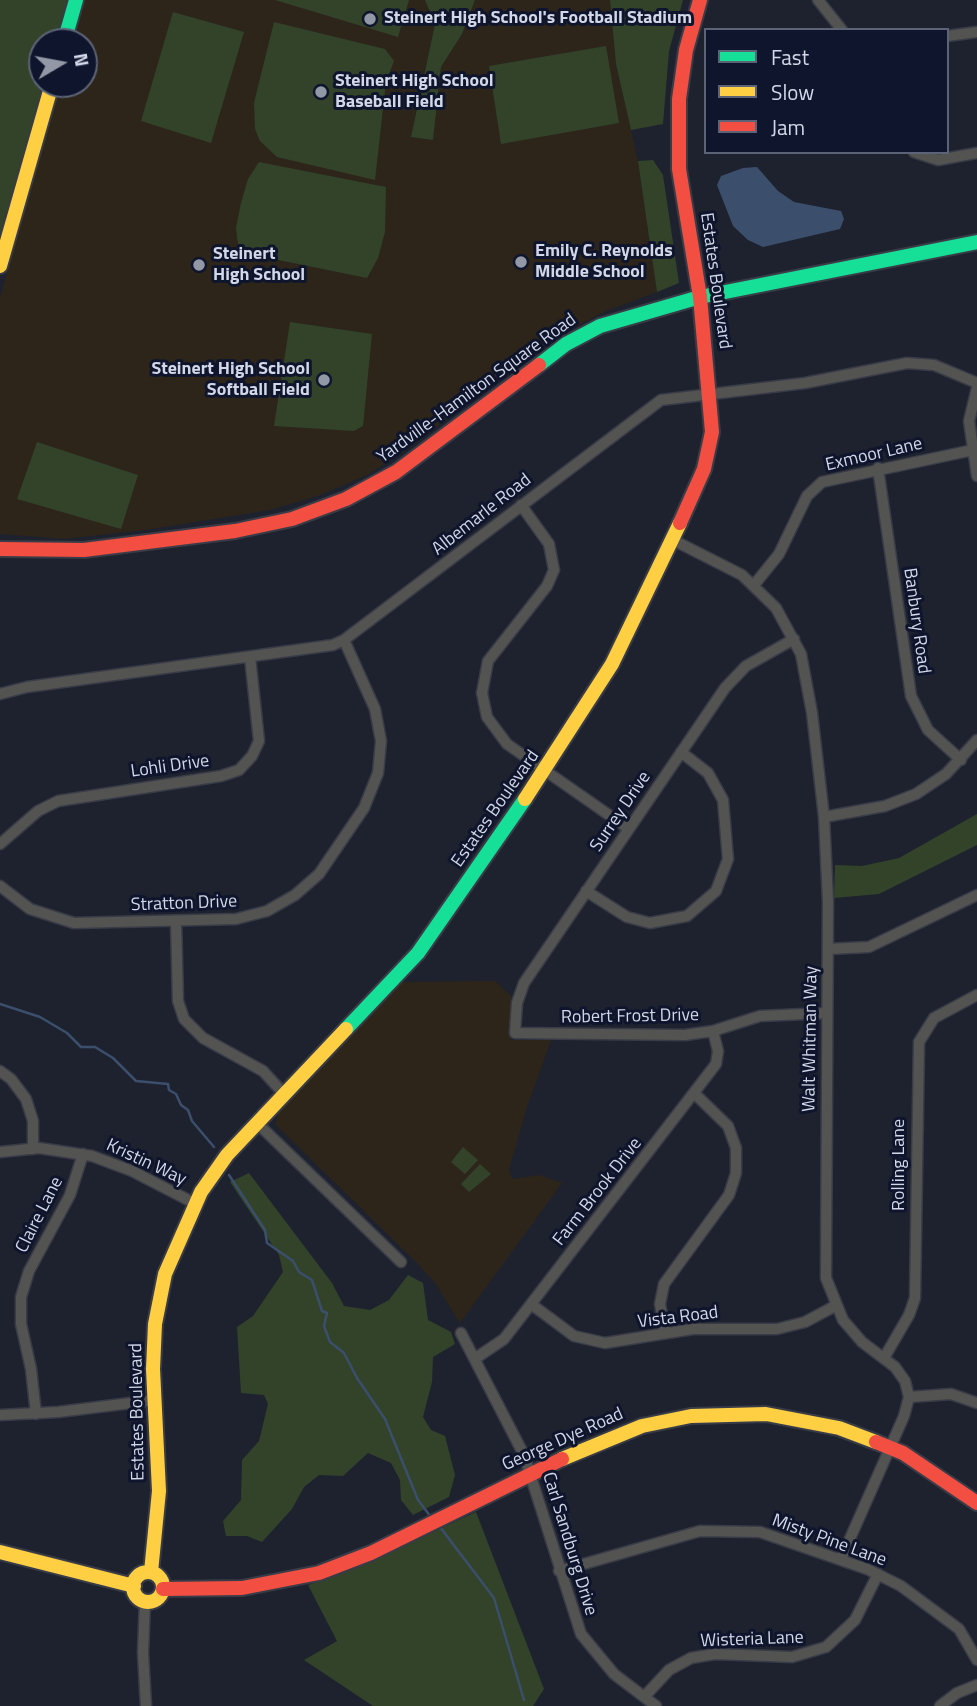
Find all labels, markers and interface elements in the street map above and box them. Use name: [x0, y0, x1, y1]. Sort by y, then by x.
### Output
place label: Steinert High School's Football Stadium: [384, 8, 692, 30]
marker: Steinert High School's Football Stadium: [362, 11, 378, 27]
north arrow: [28, 28, 98, 98]
legend: [704, 28, 949, 154]
text: Fast: [771, 41, 809, 73]
text: N: [67, 51, 98, 69]
place label: Steinert High School Baseball Field: [335, 71, 494, 114]
text: Slow: [771, 76, 814, 108]
marker: Steinert High School Baseball Field: [313, 84, 329, 100]
text: Jam: [771, 111, 805, 143]
street label: Estates Boulevard: [695, 211, 735, 351]
place label: Emily C. Reynolds Middle School: [535, 241, 673, 284]
place label: Steinert High School: [213, 244, 305, 286]
marker: Emily C. Reynolds Middle School: [513, 254, 529, 270]
marker: Steinert High School: [191, 257, 207, 273]
street label: Yardville-Hamilton Square Road: [373, 310, 581, 468]
place label: Steinert High School Softball Field: [151, 359, 310, 402]
marker: Steinert High School Softball Field: [316, 372, 332, 388]
street label: Exmoor Lane: [823, 433, 925, 477]
street label: Albemarle Road: [428, 470, 536, 560]
street label: Banbury Road: [898, 567, 934, 675]
street label: Estates Boulevard: [448, 746, 544, 872]
street label: Lohli Drive: [129, 751, 211, 783]
street label: Surrey Drive: [586, 768, 656, 856]
street label: Stratton Drive: [131, 891, 237, 917]
street label: Walt Whitman Way: [799, 966, 823, 1112]
street label: Robert Frost Drive: [561, 1005, 699, 1029]
street label: Rolling Lane: [889, 1119, 911, 1211]
street label: Farm Brook Drive: [549, 1134, 647, 1250]
street label: Kristin Way: [103, 1135, 189, 1191]
street label: Claire Lane: [12, 1173, 68, 1257]
street label: Vista Road: [636, 1302, 720, 1334]
street label: Estates Boulevard: [126, 1343, 150, 1481]
street label: George Dye Road: [499, 1404, 627, 1476]
street label: Carl Sandburg Drive: [537, 1470, 601, 1618]
street label: Misty Pine Lane: [769, 1510, 889, 1572]
street label: Wisteria Lane: [700, 1627, 804, 1653]

